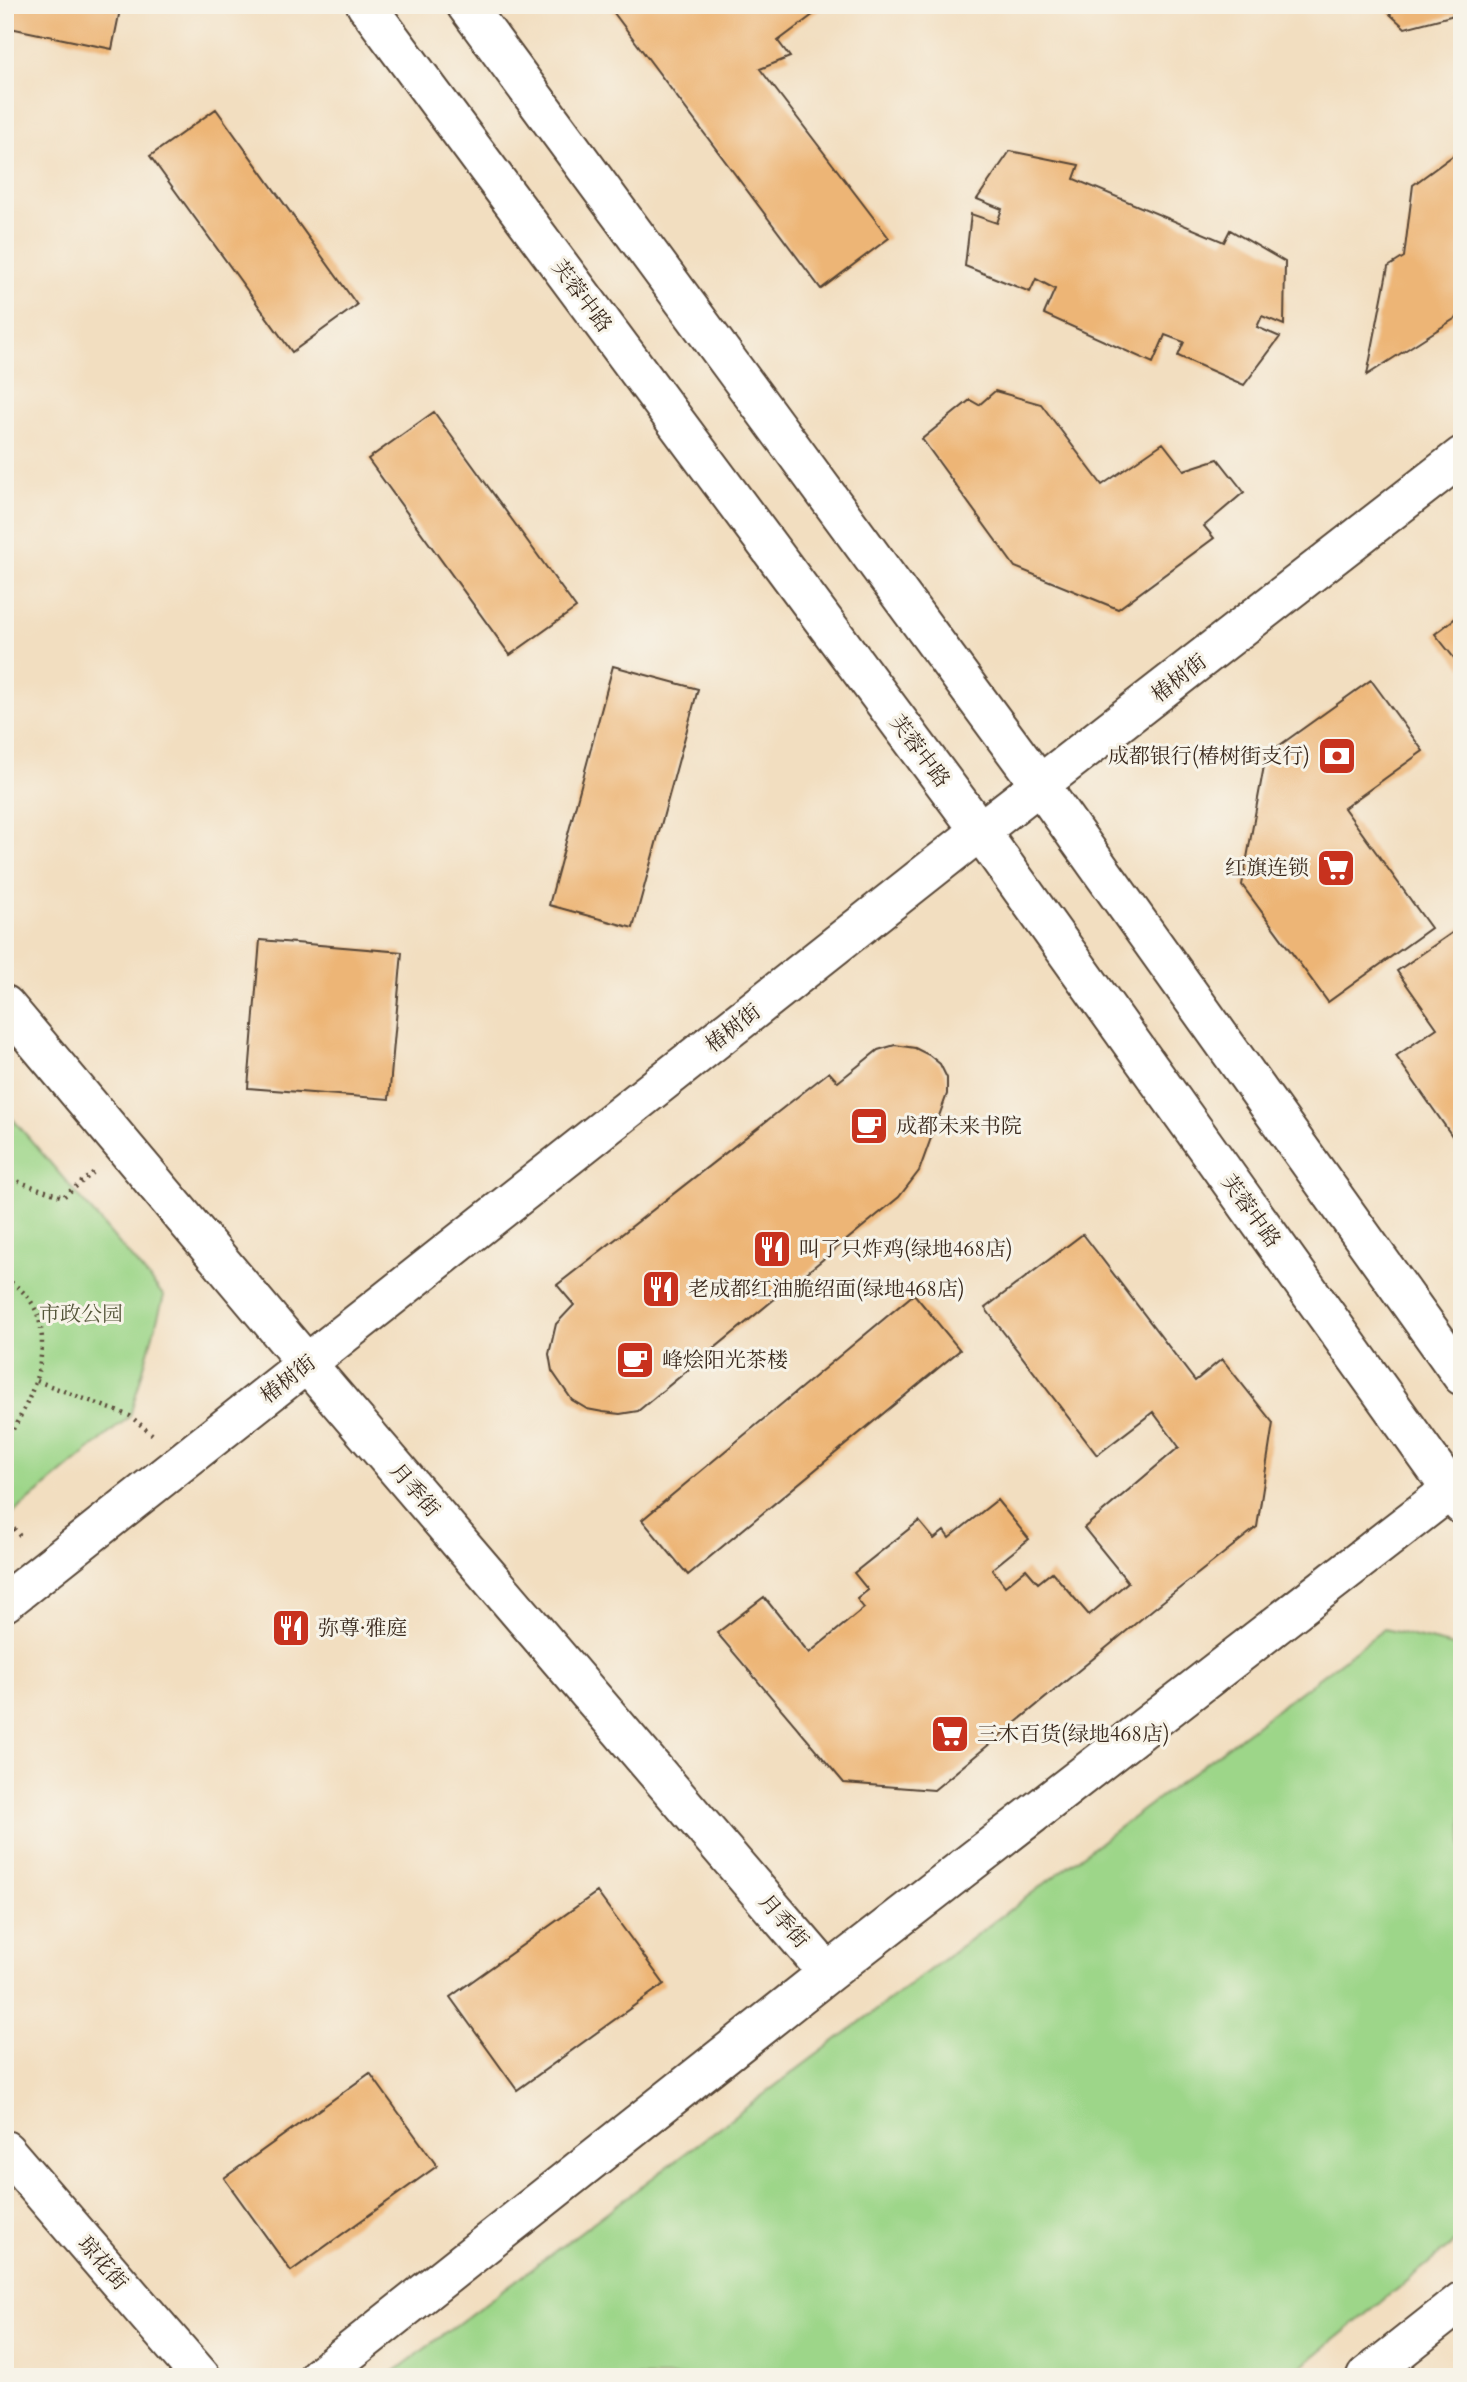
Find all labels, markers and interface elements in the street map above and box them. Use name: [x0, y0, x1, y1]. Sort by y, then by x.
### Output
street label: 芙蓉中路: [545, 254, 618, 339]
street label: 椿树街: [1146, 648, 1213, 709]
street label: 芙蓉中路: [883, 709, 956, 794]
bank icon: 成都银行(椿树街支行): [1316, 735, 1358, 777]
place label: 成都银行(椿树街支行): [1108, 742, 1310, 771]
supermarket icon: 红旗连锁: [1315, 847, 1357, 889]
place label: 红旗连锁: [1225, 854, 1309, 883]
street label: 椿树街: [700, 998, 767, 1059]
cafe icon: 成都未来书院: [848, 1105, 890, 1147]
place label: 成都未来书院: [896, 1112, 1022, 1141]
street label: 芙蓉中路: [1214, 1169, 1287, 1254]
restaurant icon: 叫了只炸鸡(绿地468店): [751, 1228, 793, 1270]
place label: 叫了只炸鸡(绿地468店): [799, 1235, 1013, 1264]
restaurant icon: 老成都红油脆绍面(绿地468店): [640, 1268, 682, 1310]
place label: 老成都红油脆绍面(绿地468店): [688, 1275, 965, 1304]
park label: 市政公园: [39, 1300, 123, 1329]
cafe icon: 峰烩阳光茶楼: [614, 1339, 656, 1381]
place label: 峰烩阳光茶楼: [662, 1346, 788, 1375]
street label: 椿树街: [255, 1349, 322, 1410]
street label: 月季街: [383, 1457, 446, 1524]
restaurant icon: 弥尊·雅庭: [270, 1607, 312, 1649]
place label: 弥尊·雅庭: [318, 1614, 407, 1643]
supermarket icon: 三木百货(绿地468店): [929, 1713, 971, 1755]
place label: 三木百货(绿地468店): [977, 1720, 1170, 1749]
street label: 月季街: [752, 1888, 815, 1955]
street label: 琼花街: [71, 2230, 134, 2297]

